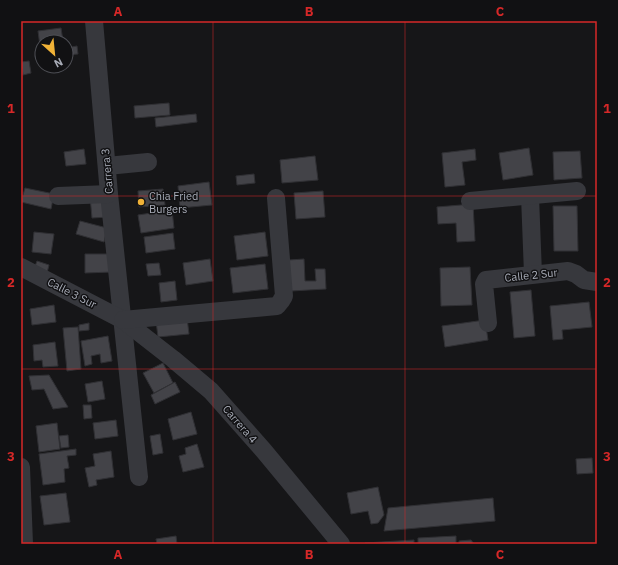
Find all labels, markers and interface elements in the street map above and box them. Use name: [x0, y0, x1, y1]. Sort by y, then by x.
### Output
text: A: [114, 3, 123, 20]
text: B: [305, 3, 314, 20]
text: C: [496, 3, 505, 20]
north arrow: [34, 34, 74, 74]
text: N: [52, 55, 65, 71]
text: 1: [7, 100, 15, 117]
text: 1: [603, 100, 611, 117]
street label: Carrera 3: [98, 148, 116, 194]
place label: Chia Fried Burgers: [149, 189, 198, 216]
marker: Chia Fried Burgers: [136, 197, 146, 207]
street label: Calle 2 Sur: [504, 265, 558, 285]
text: 2: [7, 274, 15, 291]
text: 2: [603, 274, 611, 291]
street label: Calle 3 Sur: [45, 275, 99, 311]
street label: Carrera 4: [220, 402, 261, 446]
text: 3: [7, 448, 15, 465]
text: 3: [603, 448, 611, 465]
text: A: [114, 546, 123, 563]
text: B: [305, 546, 314, 563]
text: C: [496, 546, 505, 563]

